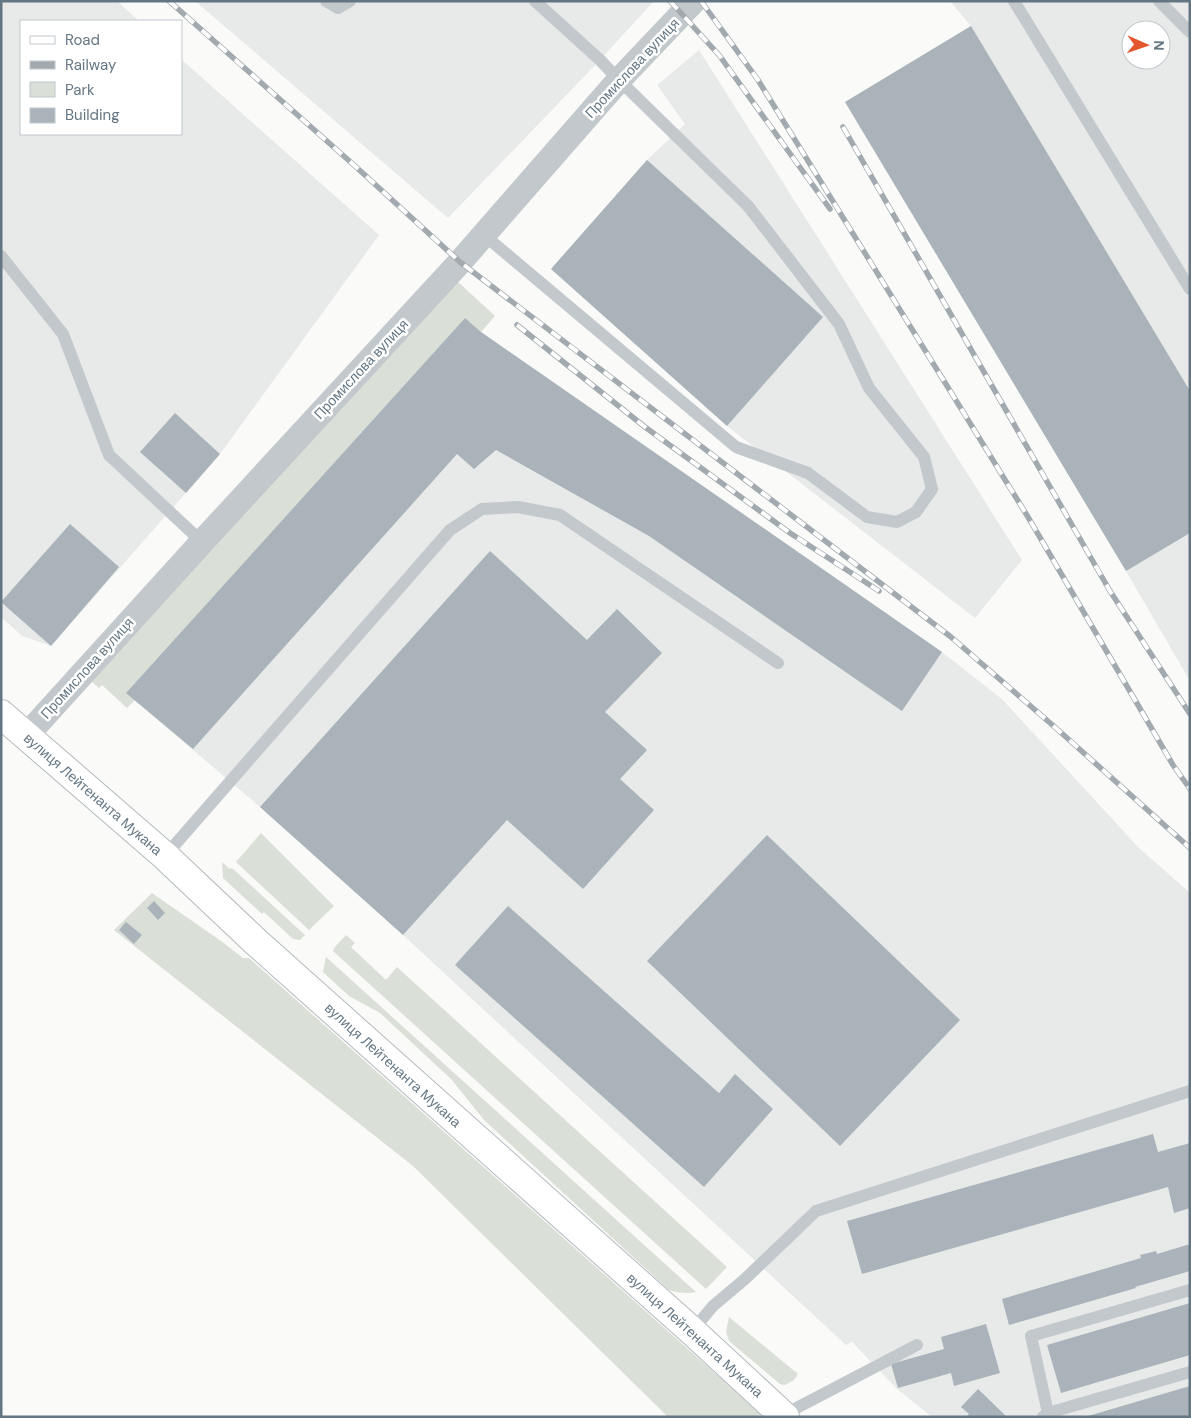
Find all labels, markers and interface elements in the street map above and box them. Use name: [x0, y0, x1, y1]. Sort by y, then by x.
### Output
street label: Промислова вулиця: [581, 14, 683, 122]
legend: [20, 20, 182, 135]
north arrow: [1121, 20, 1171, 70]
text: Road: [65, 30, 100, 50]
text: N: [1150, 40, 1168, 51]
text: Railway: [65, 55, 117, 75]
text: Park: [65, 80, 95, 100]
text: Building: [65, 105, 120, 125]
street label: Промислова вулиця: [310, 315, 412, 423]
street label: Промислова вулиця: [37, 614, 137, 722]
street label: вулиця Лейтенанта Мукана: [20, 729, 166, 859]
street label: вулиця Лейтенанта Мукана: [321, 999, 465, 1131]
street label: вулиця Лейтенанта Мукана: [623, 1269, 767, 1401]

